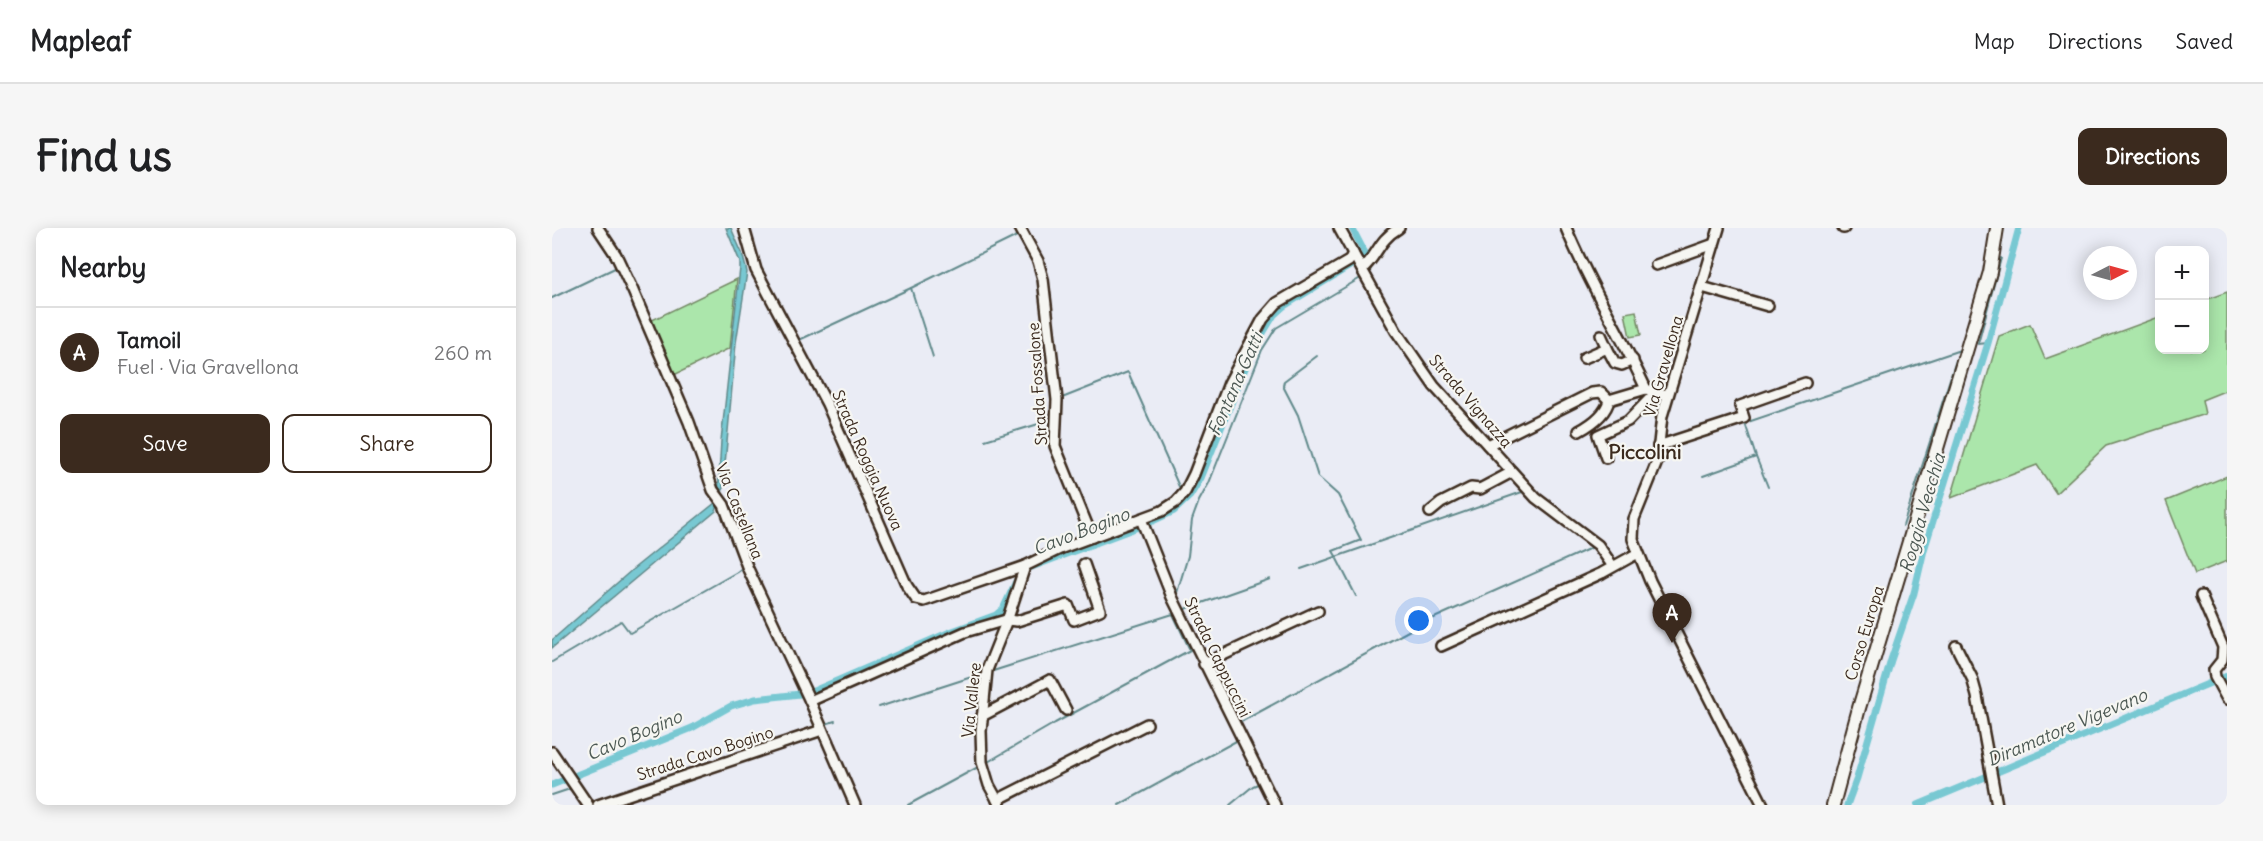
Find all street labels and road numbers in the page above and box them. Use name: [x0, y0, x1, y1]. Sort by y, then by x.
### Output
street label: Via Gravellona: [1639, 313, 1687, 419]
street label: Strada Fossalone: [1023, 322, 1051, 446]
street label: Strada Vignazza: [1425, 350, 1517, 452]
street label: Strada Roggia Nuova: [828, 387, 908, 533]
street label: Via Castellana: [712, 460, 768, 562]
street label: Corso Europa: [1840, 583, 1888, 683]
street label: Strada Cappuccini: [1180, 594, 1256, 720]
street label: Via Vallere: [957, 661, 985, 739]
street label: Strada Cavo Bogino: [634, 722, 776, 784]

